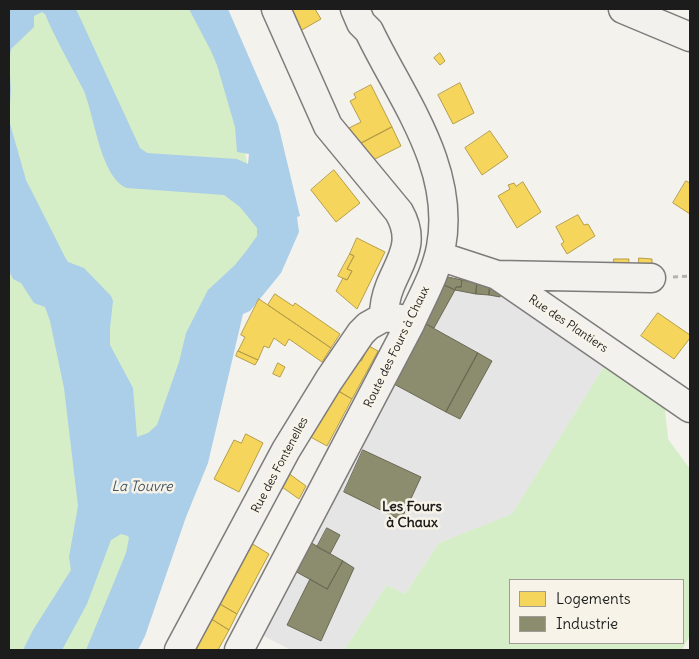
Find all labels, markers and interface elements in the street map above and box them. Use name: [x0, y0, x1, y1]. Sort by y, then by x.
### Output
street label: Route des Fours à Chaux: [361, 284, 433, 410]
street label: Rue des Plantiers: [526, 292, 610, 356]
street label: Rue des Fontenelles: [249, 415, 311, 515]
water label: La Touvre: [112, 479, 172, 495]
district label: Les Fours à Chaux: [382, 499, 442, 532]
legend: [509, 579, 684, 644]
text: Logements: [556, 589, 631, 608]
text: Industrie: [556, 614, 618, 633]

